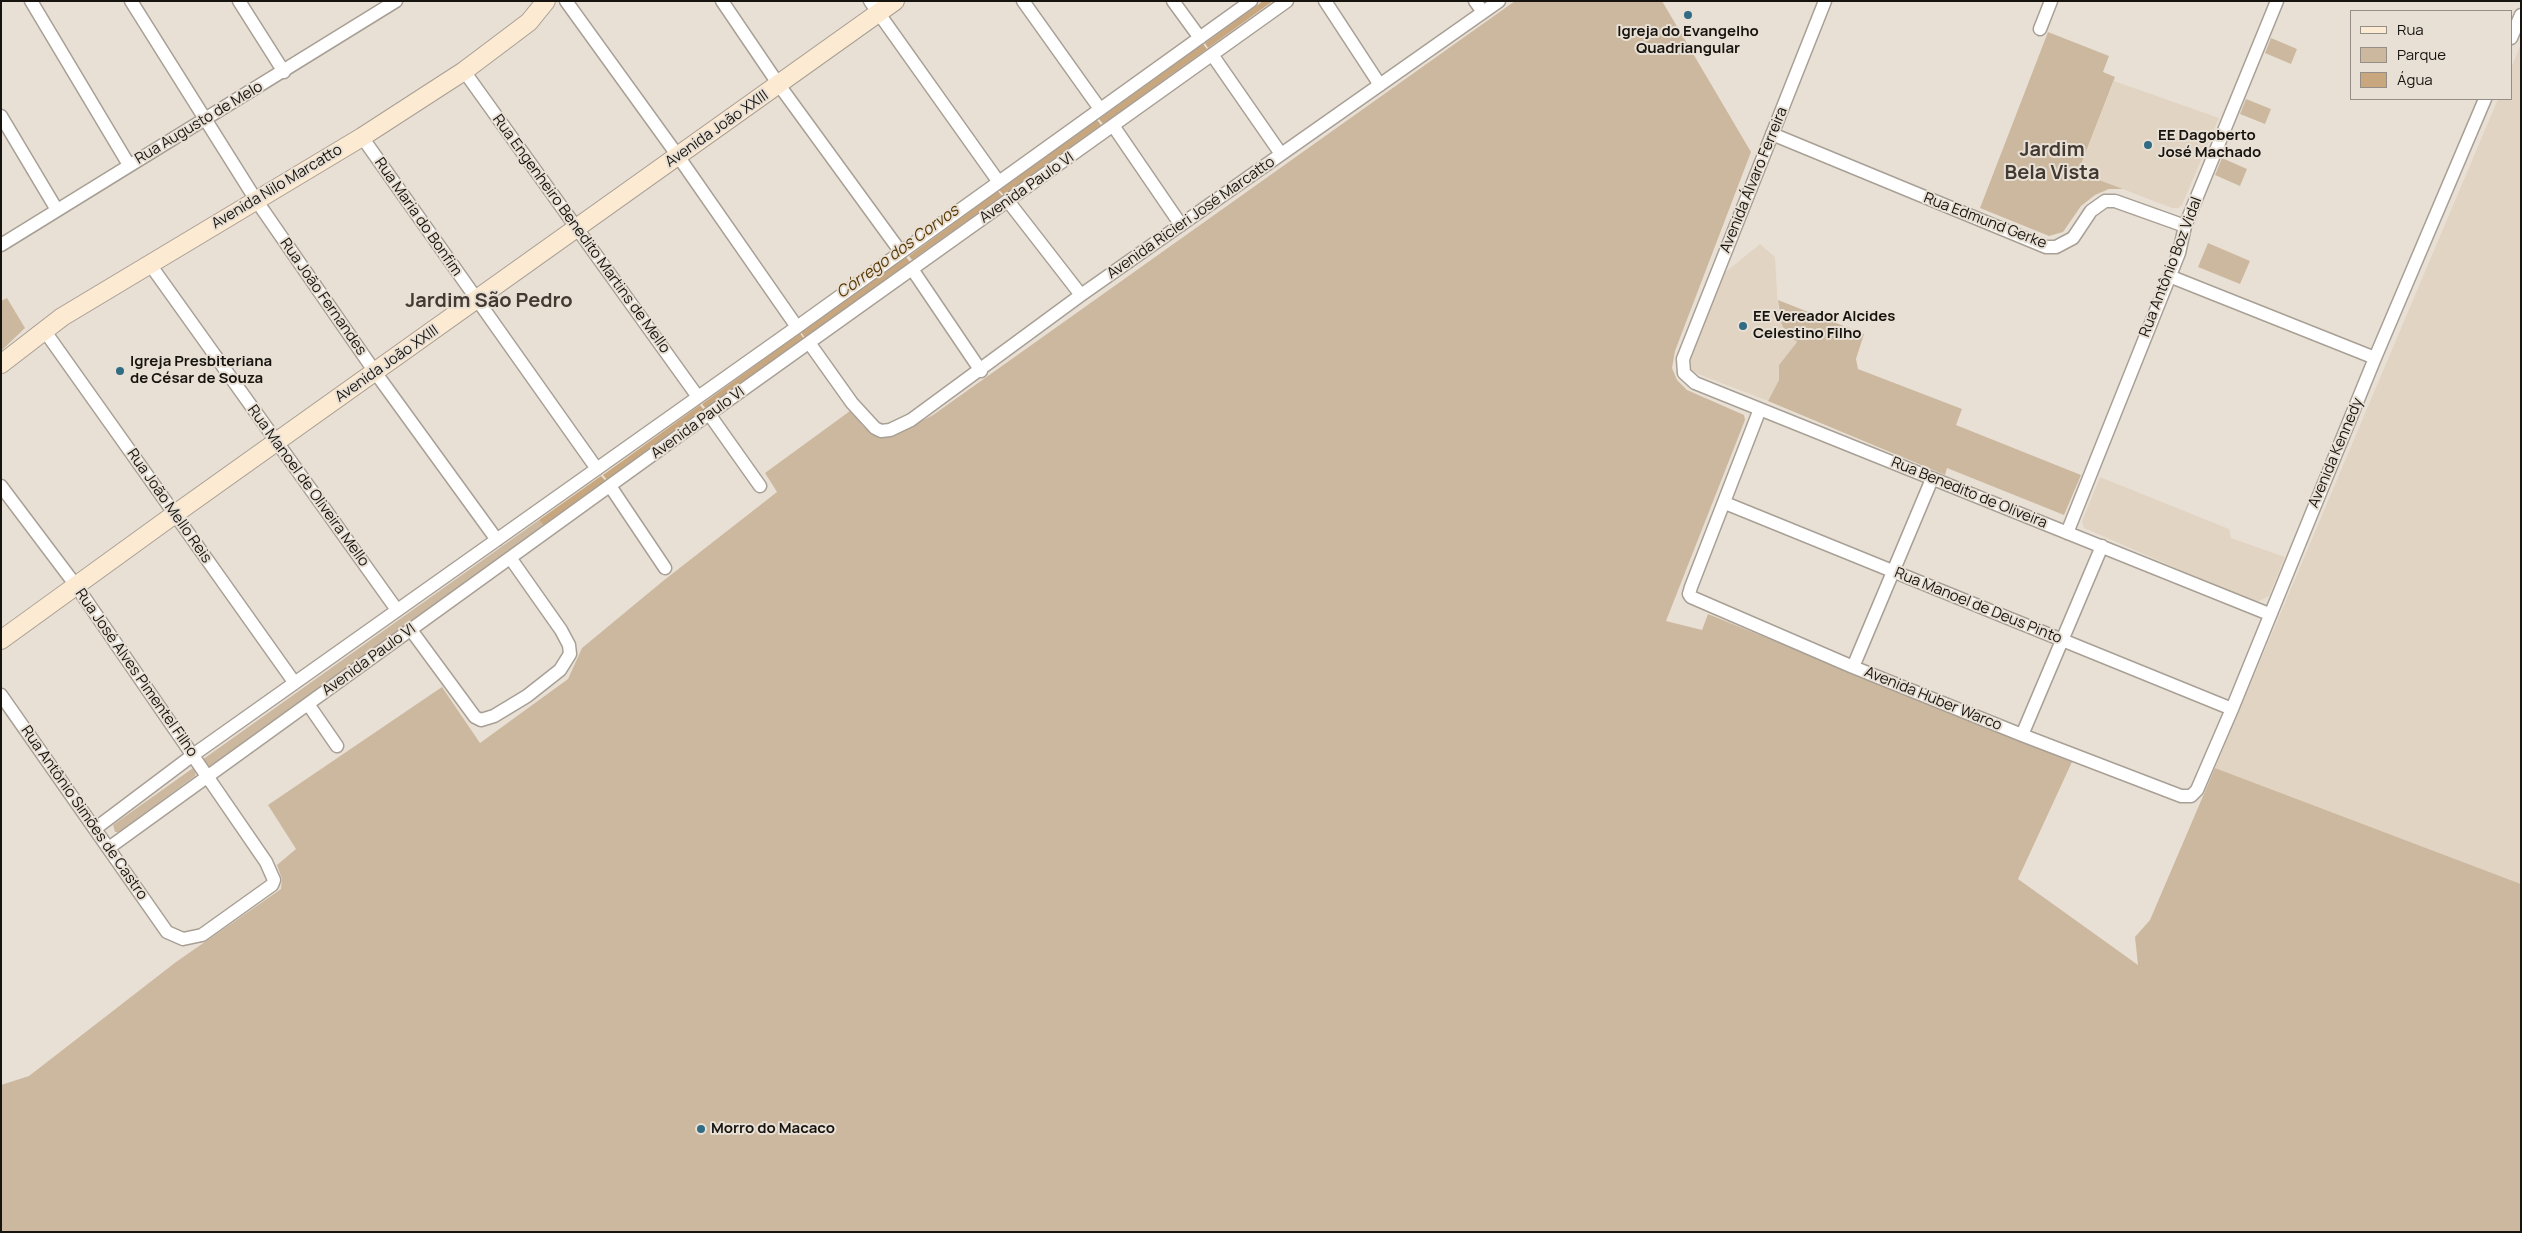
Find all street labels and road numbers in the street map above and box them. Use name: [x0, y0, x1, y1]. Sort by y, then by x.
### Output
street label: Rua Augusto de Melo: [132, 78, 266, 168]
street label: Avenida João XXIII: [662, 87, 772, 171]
street label: Avenida Álvaro Ferreira: [1717, 105, 1791, 255]
street label: Rua Engenheiro Benedito Martins de Mello: [488, 111, 674, 357]
street label: Avenida Nilo Marcatto: [208, 141, 346, 233]
street label: Avenida Paulo VI: [976, 149, 1078, 227]
street label: Avenida Ricieri José Marcatto: [1104, 153, 1278, 283]
street label: Rua Maria do Bonfim: [370, 154, 466, 280]
street label: Rua Edmund Gerke: [1921, 189, 2049, 253]
street label: Rua Antônio Boz Vidal: [2136, 194, 2206, 340]
street label: Rua João Fernandes: [276, 235, 370, 359]
street label: Avenida João XXIII: [332, 322, 442, 406]
street label: Avenida Paulo VI: [648, 383, 748, 463]
street label: Avenida Kennedy: [2305, 395, 2367, 511]
street label: Rua Manoel de Oliveira Mello: [243, 402, 373, 570]
street label: Rua João Mello Reis: [123, 445, 215, 567]
street label: Rua Benedito de Oliveira: [1888, 453, 2050, 533]
street label: Rua Manoel de Deus Pinto: [1892, 564, 2064, 648]
street label: Rua José Alves Pimentel Filho: [71, 585, 201, 761]
street label: Avenida Paulo VI: [319, 620, 419, 700]
street label: Avenida Huber Warco: [1862, 663, 2004, 735]
street label: Rua Antônio Simões de Castro: [17, 722, 151, 904]

